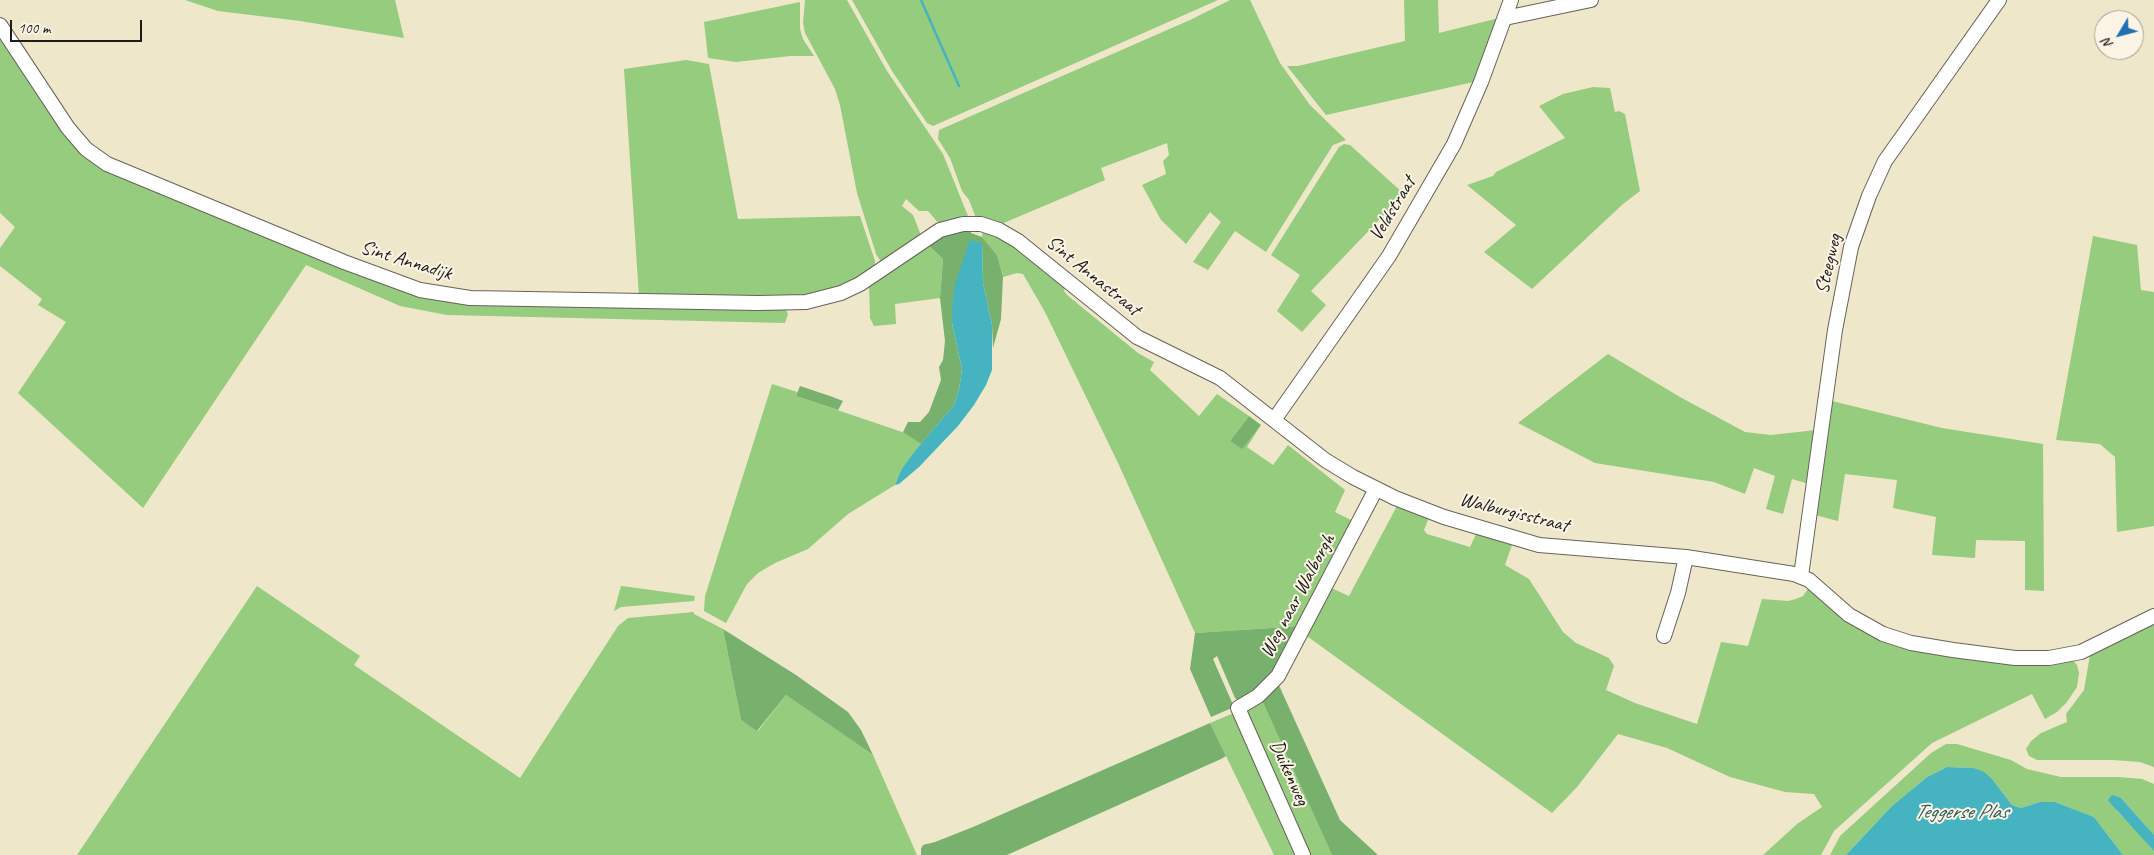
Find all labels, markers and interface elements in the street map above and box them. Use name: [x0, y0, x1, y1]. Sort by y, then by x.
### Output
scale bar: [12, 10, 145, 42]
north arrow: [2094, 10, 2144, 60]
text: 100 m: [18, 19, 50, 38]
text: N: [2098, 35, 2117, 52]
street label: Veldstraat: [1365, 173, 1421, 245]
street label: Sint Annastraat: [1041, 231, 1145, 321]
street label: Steegweg: [1810, 232, 1848, 296]
street label: Sint Annadijk: [358, 236, 454, 286]
street label: Walburgisstraat: [1457, 488, 1571, 538]
street label: Weg naar Walborgh: [1255, 530, 1341, 662]
street label: Duikenweg: [1264, 736, 1314, 810]
water label: Teggerse Plas: [1915, 799, 2007, 825]

